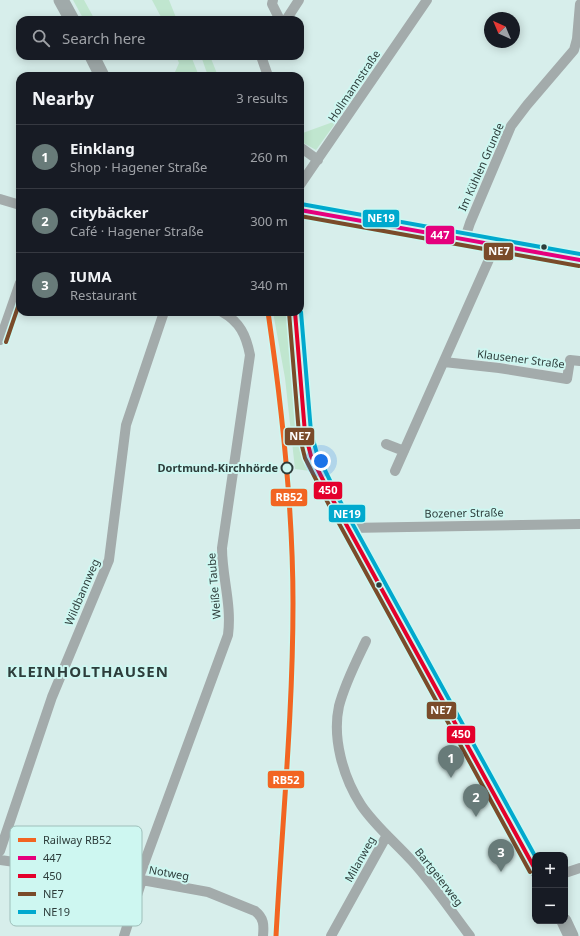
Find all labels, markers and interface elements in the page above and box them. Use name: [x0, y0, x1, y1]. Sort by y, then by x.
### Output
north arrow: [484, 12, 520, 48]
search box: [16, 16, 304, 60]
icon: search: [30, 27, 52, 49]
text: Search here: [62, 28, 145, 48]
street label: Hollmannstraße: [324, 47, 383, 124]
text: Nearby: [32, 87, 94, 110]
text: 3 results: [236, 89, 288, 107]
street label: Im Kühlen Grunde: [454, 120, 507, 213]
text: Einklang: [70, 138, 135, 158]
text: 1: [41, 148, 49, 166]
text: 260 m: [250, 148, 288, 166]
text: Shop · Hagener Straße: [70, 158, 207, 176]
text: citybäcker: [70, 202, 148, 222]
line badge: NE19: [362, 209, 400, 228]
text: NE19: [367, 210, 395, 225]
text: 2: [41, 212, 49, 230]
text: 300 m: [250, 212, 288, 230]
text: Café · Hagener Straße: [70, 222, 204, 240]
line badge: 447: [425, 225, 455, 245]
text: 447: [431, 227, 449, 242]
line badge: NE7: [483, 242, 514, 261]
unlabelled marker: [539, 242, 549, 252]
text: NE7: [488, 243, 510, 258]
text: IUMA: [70, 266, 112, 286]
text: 3: [41, 276, 49, 294]
text: 340 m: [250, 276, 288, 294]
text: Restaurant: [70, 286, 137, 304]
street label: Klausener Straße: [476, 346, 566, 371]
line badge: NE7: [284, 427, 315, 446]
text: NE7: [289, 428, 311, 443]
your location: [311, 451, 331, 471]
place label: Dortmund-Kirchhörde: [158, 460, 278, 475]
marker: Dortmund-Kirchhörde: [280, 461, 294, 475]
line badge: 450: [313, 481, 343, 500]
text: 450: [319, 482, 337, 497]
line badge: RB52: [270, 488, 308, 507]
text: RB52: [275, 489, 303, 504]
line badge: NE19: [328, 504, 366, 523]
street label: Bozener Straße: [424, 504, 504, 521]
text: NE19: [333, 506, 361, 521]
street label: Weiße Taube: [203, 552, 224, 620]
street label: Wildbannweg: [61, 556, 102, 627]
unlabelled marker: [374, 580, 384, 590]
district label: KLEINHOLTHAUSEN: [7, 661, 169, 681]
line badge: NE7: [426, 701, 457, 720]
text: NE7: [430, 702, 452, 717]
line badge: 450: [446, 725, 476, 744]
text: 450: [452, 726, 470, 741]
pin: 1: [438, 745, 464, 778]
line badge: RB52: [267, 770, 305, 789]
text: RB52: [272, 772, 300, 787]
pin: 2: [463, 784, 489, 817]
legend: [10, 826, 142, 926]
text: Railway RB52: [43, 832, 112, 847]
street label: Milanweg: [341, 833, 378, 884]
pin: 3: [488, 839, 514, 872]
street label: Bartgeierweg: [412, 844, 467, 909]
text: 447: [43, 850, 62, 865]
map controls: [532, 852, 568, 924]
button: +: [532, 852, 568, 888]
street label: Notweg: [148, 862, 190, 883]
text: 450: [43, 868, 62, 883]
text: NE7: [43, 886, 64, 901]
button: −: [532, 888, 568, 924]
text: NE19: [43, 904, 70, 919]

